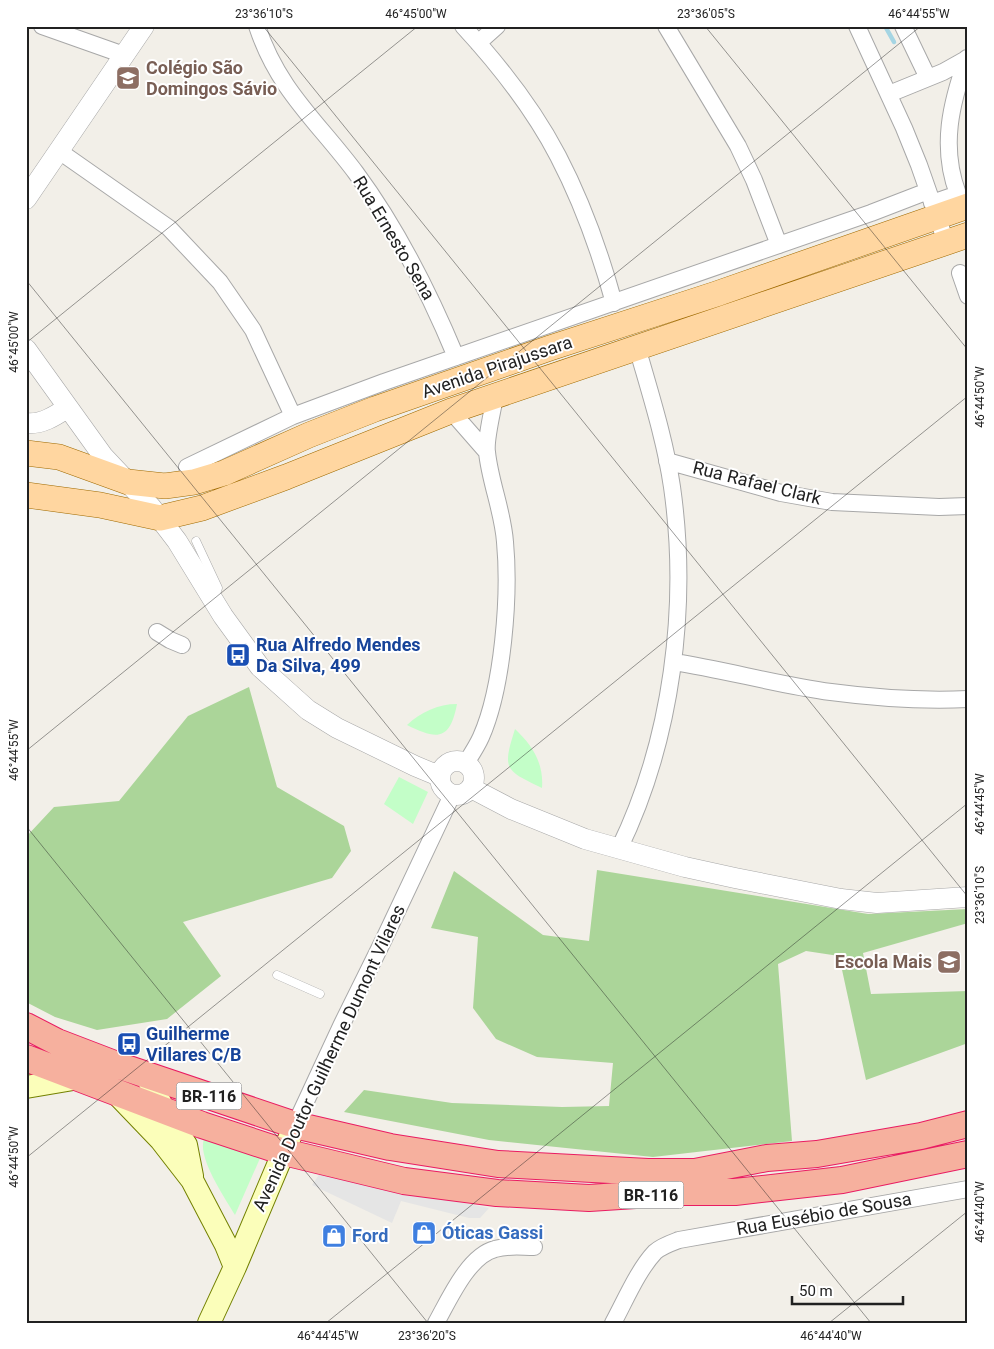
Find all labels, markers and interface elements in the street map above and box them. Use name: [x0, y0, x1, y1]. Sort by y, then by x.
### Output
text: 23°36'10"S: [235, 7, 293, 21]
text: 46°45'00"W: [385, 7, 447, 21]
text: 23°36'05"S: [677, 7, 735, 21]
text: 46°44'55"W: [888, 7, 950, 21]
place label: Colégio São Domingos Sávio: [146, 57, 277, 99]
school or university icon: Colégio São Domingos Sávio: [115, 65, 141, 91]
street label: Rua Ernesto Sena: [349, 172, 440, 303]
text: 46°45'00"W: [7, 311, 21, 373]
street label: Avenida Pirajussara: [419, 331, 575, 402]
text: 46°44'50"W: [973, 366, 987, 428]
street label: Rua Rafael Clark: [691, 456, 824, 509]
place label: Rua Alfredo Mendes Da Silva, 499: [256, 634, 421, 676]
bus stop icon: Rua Alfredo Mendes Da Silva, 499: [225, 642, 251, 668]
text: 46°44'55"W: [7, 719, 21, 781]
text: 46°44'45"W: [973, 773, 987, 835]
text: 23°36'10"S: [973, 866, 987, 924]
street label: Avenida Doutor Guilherme Dumont Vilares: [248, 901, 409, 1214]
school or university icon: Escola Mais: [936, 949, 962, 975]
place label: Escola Mais: [835, 951, 932, 972]
place label: Guilherme Villares C/B: [146, 1023, 242, 1065]
bus stop icon: Guilherme Villares C/B: [116, 1031, 142, 1057]
road number: BR-116: [176, 1082, 242, 1110]
text: 46°44'50"W: [7, 1126, 21, 1188]
text: 46°44'40"W: [973, 1181, 987, 1243]
road number: BR-116: [618, 1182, 684, 1208]
street label: Rua Eusébio de Sousa: [735, 1188, 913, 1239]
shop icon: Óticas Gassi: [411, 1220, 437, 1246]
place label: Óticas Gassi: [442, 1222, 543, 1243]
shop icon: Ford: [321, 1223, 347, 1249]
place label: Ford: [352, 1225, 388, 1246]
scale bar: [792, 1274, 903, 1306]
text: 50 m: [799, 1282, 833, 1300]
text: 46°44'45"W: [297, 1329, 359, 1343]
text: 23°36'20"S: [398, 1329, 456, 1343]
text: 46°44'40"W: [800, 1329, 862, 1343]

